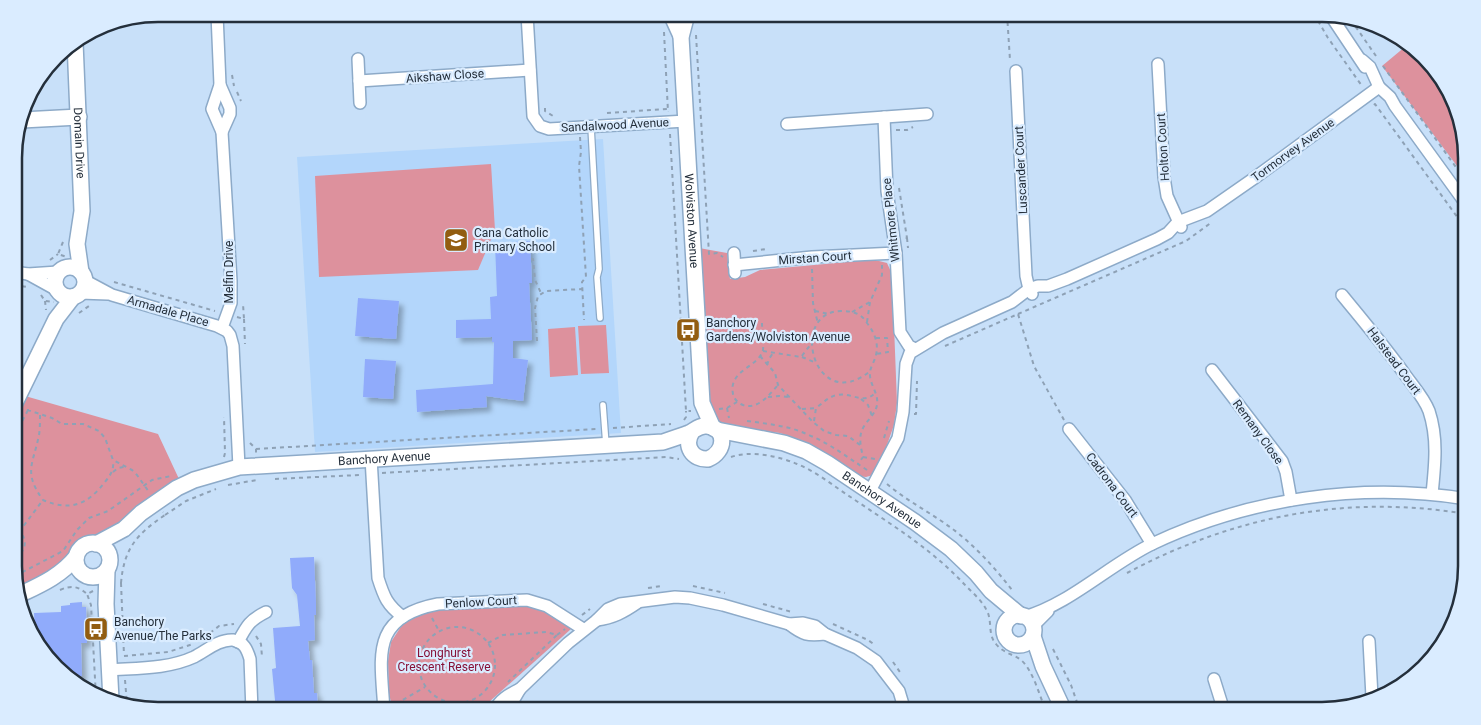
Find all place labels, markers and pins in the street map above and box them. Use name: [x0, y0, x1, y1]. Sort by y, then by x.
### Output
place label: Cana Catholic Primary School: [474, 226, 555, 254]
school or university icon: Cana Catholic Primary School: [443, 227, 469, 253]
place label: Banchory Gardens/Wolviston Avenue: [706, 316, 850, 344]
bus stop icon: Banchory Gardens/Wolviston Avenue: [675, 317, 701, 343]
place label: Banchory Avenue/The Parks: [114, 615, 212, 643]
bus stop icon: Banchory Avenue/The Parks: [83, 616, 109, 642]

